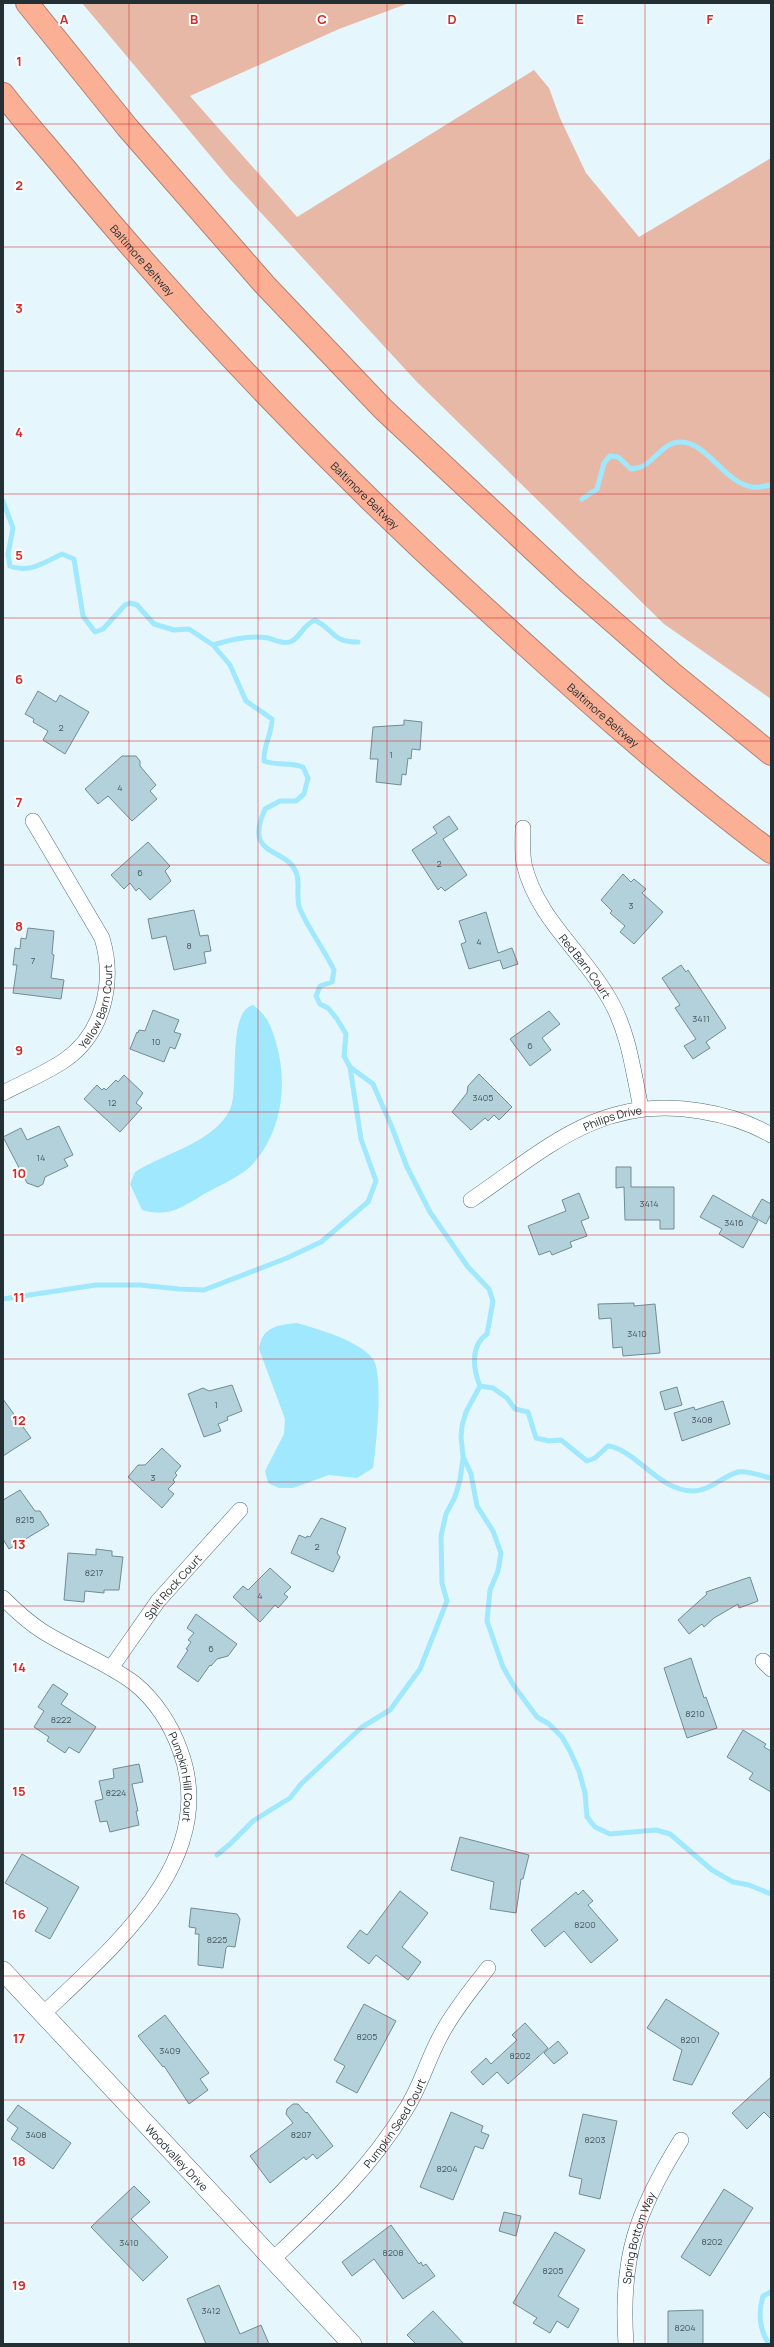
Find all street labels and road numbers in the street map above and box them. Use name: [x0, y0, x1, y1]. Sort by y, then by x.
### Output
street label: Baltimore Beltway: [107, 221, 179, 299]
street label: Baltimore Beltway: [328, 458, 403, 532]
street label: Baltimore Beltway: [565, 679, 643, 750]
street label: Red Barn Court: [556, 931, 615, 1001]
street label: Yellow Barn Court: [75, 964, 115, 1052]
street label: Philips Drive: [580, 1102, 643, 1133]
street label: Split Rock Court: [140, 1551, 204, 1622]
street label: Pumpkin Hill Court: [166, 1729, 197, 1823]
street label: Pumpkin Seed Court: [359, 2076, 428, 2171]
street label: Woodvalley Drive: [142, 2121, 212, 2194]
street label: Spring Bottom Way: [618, 2189, 658, 2285]

